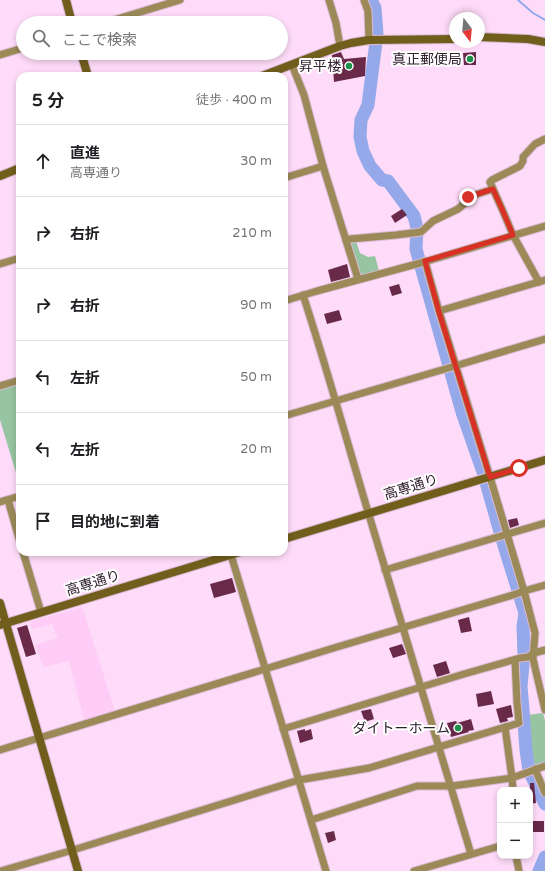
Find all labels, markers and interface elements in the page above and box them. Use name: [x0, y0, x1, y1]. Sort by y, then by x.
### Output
north arrow: [449, 12, 485, 48]
search box: [16, 16, 288, 60]
icon: search: [30, 27, 52, 49]
text: ここで検索: [62, 31, 137, 49]
place label: 真正郵便局: [392, 51, 462, 68]
marker: 真正郵便局: [465, 54, 475, 64]
place label: 昇平楼: [299, 58, 342, 75]
marker: 昇平楼: [344, 61, 354, 71]
text: 5 分: [32, 90, 64, 111]
text: 徒歩 · 400 m: [196, 92, 272, 108]
text: 直進: [70, 144, 100, 162]
icon: ahead: [32, 150, 54, 172]
text: 30 m: [240, 153, 272, 169]
text: 高専通り: [70, 165, 122, 181]
route end: [459, 188, 477, 206]
icon: right: [32, 222, 54, 244]
text: 右折: [70, 225, 100, 243]
text: 210 m: [232, 225, 272, 241]
icon: right: [32, 294, 54, 316]
text: 右折: [70, 297, 100, 315]
text: 90 m: [240, 297, 272, 313]
icon: left: [32, 366, 54, 388]
text: 左折: [70, 369, 100, 387]
text: 50 m: [240, 369, 272, 385]
icon: left: [32, 438, 54, 460]
text: 左折: [70, 441, 100, 459]
text: 20 m: [240, 441, 272, 457]
route start: [510, 459, 528, 477]
street label: 高専通り: [382, 471, 440, 503]
icon: arrive: [32, 510, 54, 532]
text: 目的地に到着: [70, 513, 160, 531]
street label: 高専通り: [64, 567, 122, 599]
place label: ダイトーホーム: [352, 720, 450, 737]
marker: ダイトーホーム: [453, 723, 463, 733]
map controls: [497, 787, 533, 859]
button: +: [497, 787, 533, 823]
button: −: [497, 823, 533, 859]

